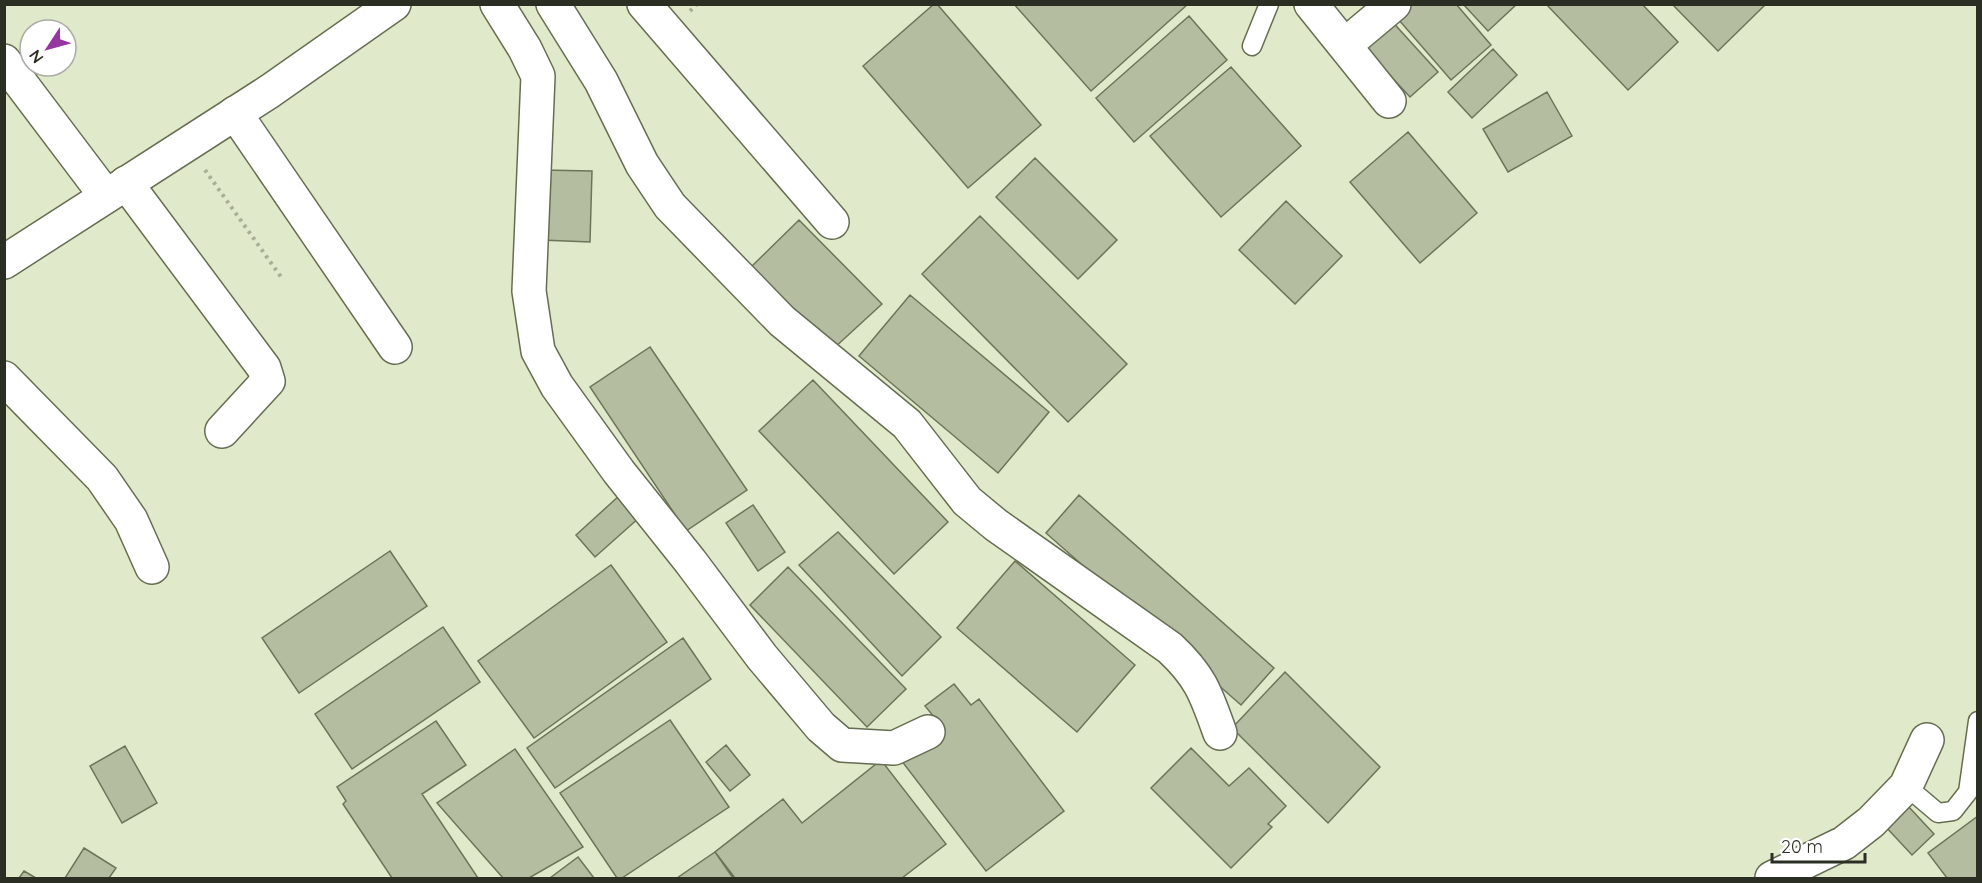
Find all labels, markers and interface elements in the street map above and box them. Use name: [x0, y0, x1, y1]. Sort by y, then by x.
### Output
north arrow: [18, 18, 78, 78]
text: N: [24, 46, 47, 67]
scale bar: [1772, 826, 1865, 864]
text: 20 m: [1781, 835, 1823, 858]

